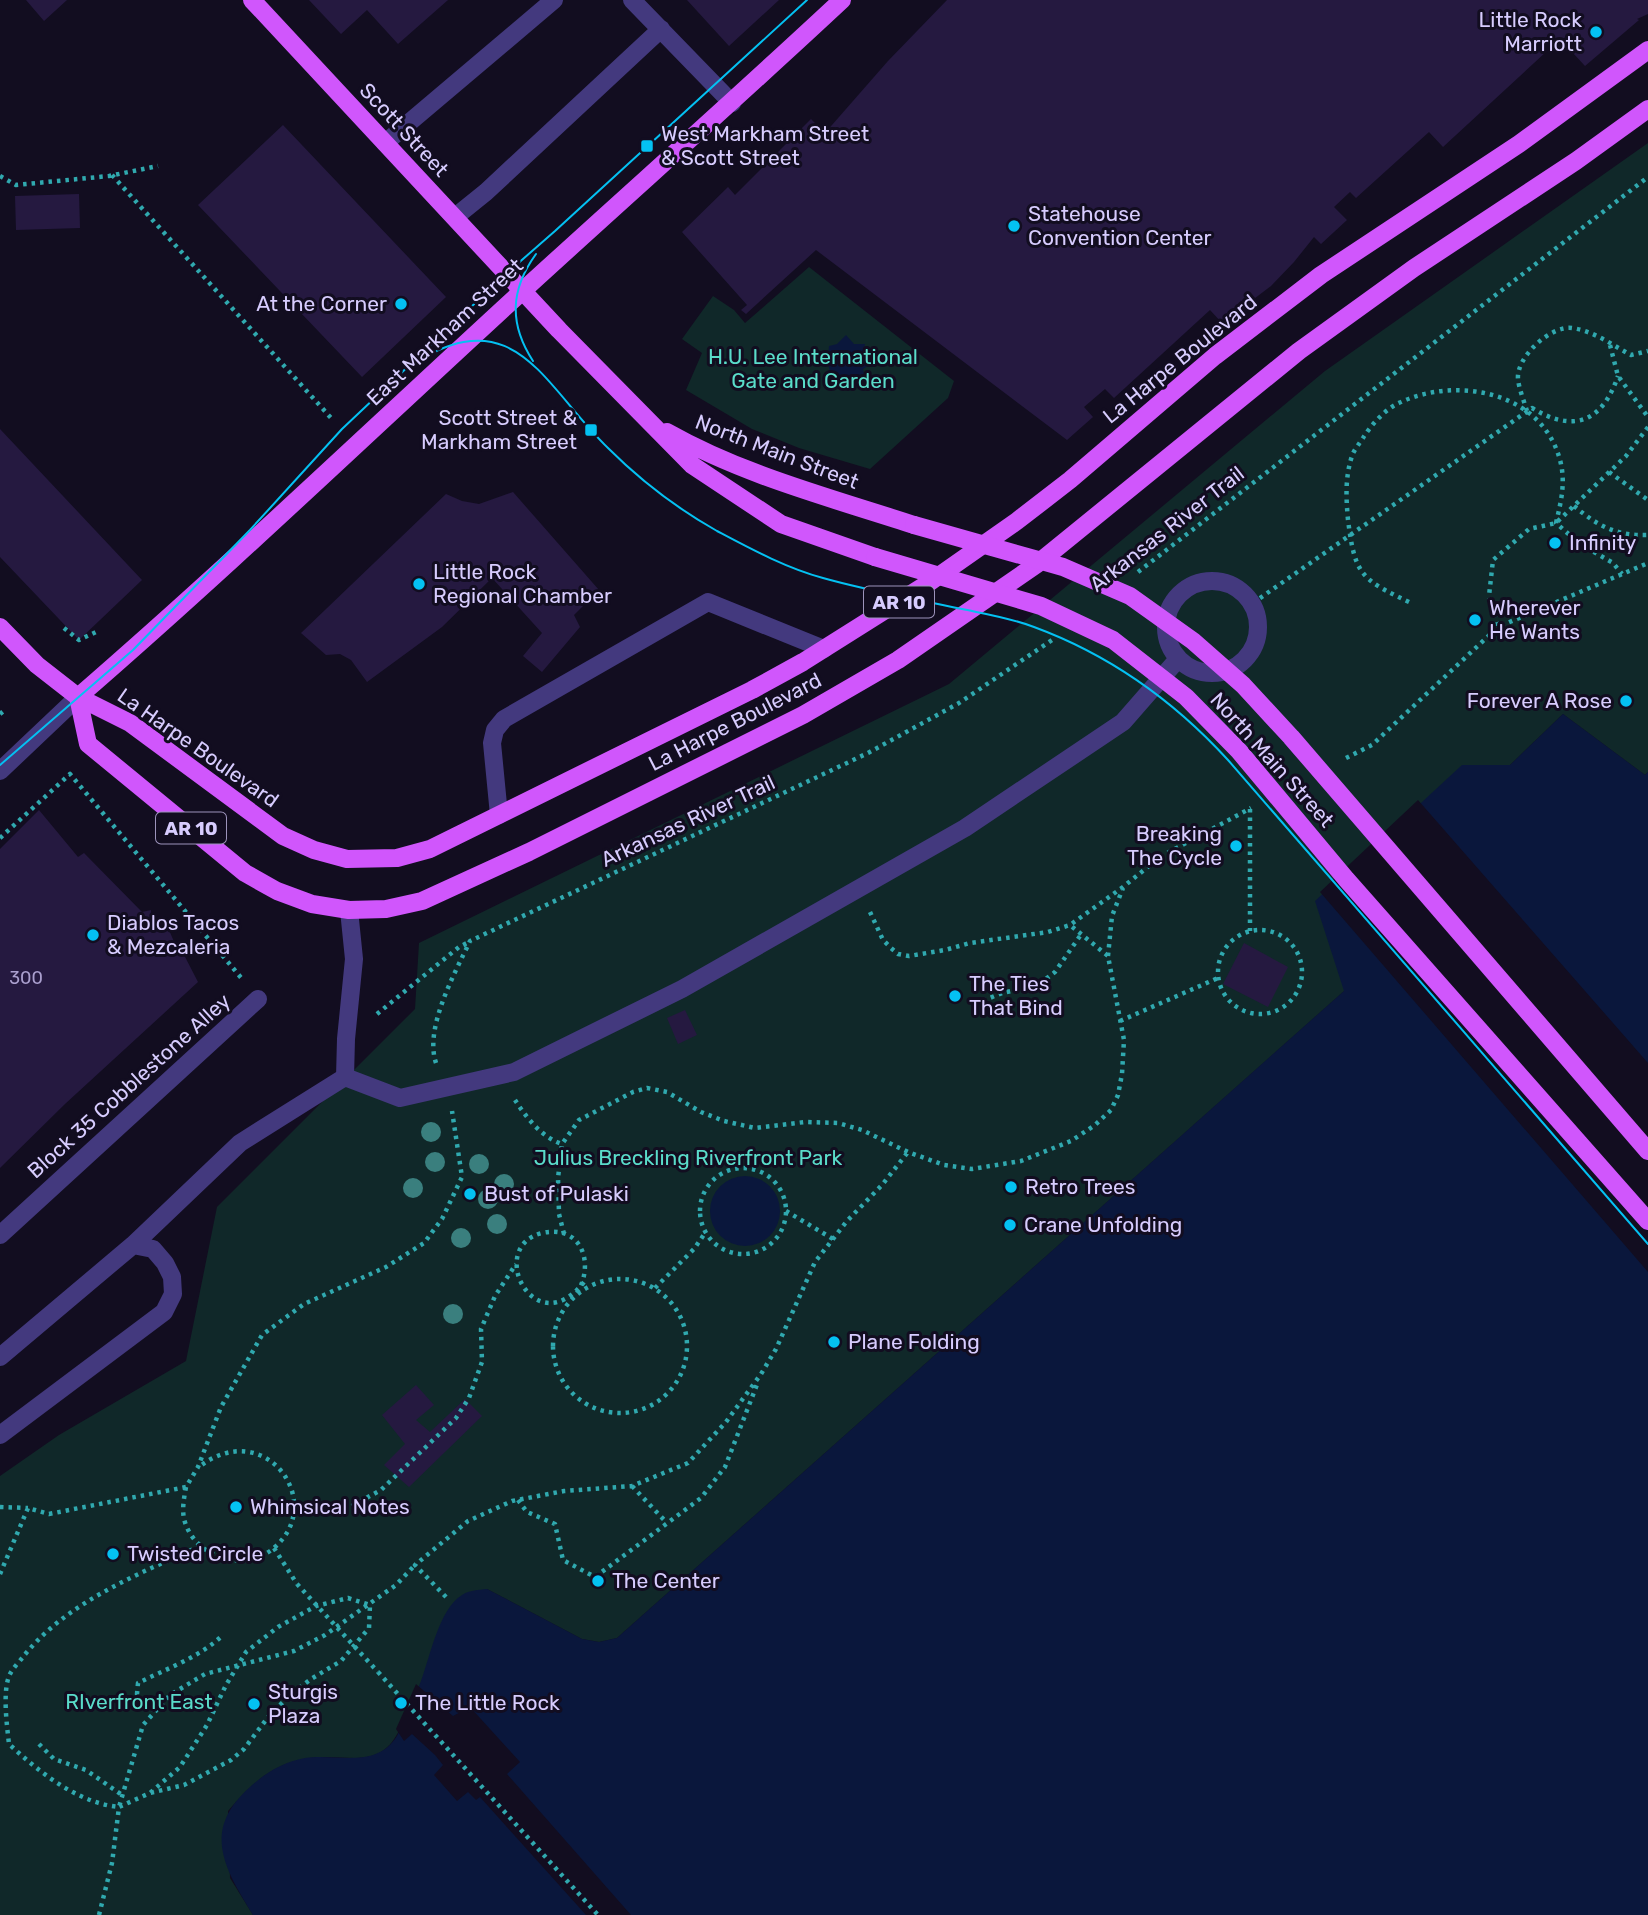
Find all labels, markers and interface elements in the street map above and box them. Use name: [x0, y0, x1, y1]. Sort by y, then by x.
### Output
place label: Little Rock Marriott: [1479, 7, 1582, 56]
marker: Little Rock Marriott: [1588, 24, 1604, 40]
street label: Scott Street: [355, 78, 454, 182]
place label: West Markham Street & Scott Street: [661, 121, 869, 170]
marker: West Markham Street & Scott Street: [639, 138, 655, 154]
place label: Statehouse Convention Center: [1028, 201, 1212, 250]
marker: Statehouse Convention Center: [1006, 218, 1022, 234]
street label: East Markham Street: [361, 253, 528, 410]
street label: La Harpe Boulevard: [1098, 289, 1262, 428]
place label: At the Corner: [256, 291, 387, 316]
marker: At the Corner: [393, 296, 409, 312]
park label: H.U. Lee International Gate and Garden: [708, 344, 918, 393]
place label: Scott Street & Markham Street: [421, 405, 577, 454]
street label: North Main Street: [692, 409, 862, 494]
marker: Scott Street & Markham Street: [583, 422, 599, 438]
street label: Arkansas River Trail: [1084, 461, 1249, 597]
place label: Infinity: [1569, 530, 1637, 555]
marker: Infinity: [1547, 535, 1563, 551]
place label: Little Rock Regional Chamber: [433, 559, 612, 608]
marker: Little Rock Regional Chamber: [411, 576, 427, 592]
road number: AR 10: [864, 586, 934, 618]
place label: Wherever He Wants: [1489, 595, 1581, 644]
marker: Wherever He Wants: [1467, 612, 1483, 628]
street label: La Harpe Boulevard: [644, 667, 825, 776]
street label: La Harpe Boulevard: [113, 683, 284, 813]
street label: North Main Street: [1205, 687, 1339, 832]
place label: Forever A Rose: [1467, 688, 1612, 713]
marker: Forever A Rose: [1618, 693, 1634, 709]
street label: Arkansas River Trail: [597, 769, 779, 872]
road number: AR 10: [156, 813, 226, 844]
place label: Breaking The Cycle: [1127, 821, 1222, 870]
marker: Breaking The Cycle: [1228, 838, 1244, 854]
place label: Diablos Tacos & Mezcaleria: [107, 910, 239, 959]
marker: Diablos Tacos & Mezcaleria: [85, 927, 101, 943]
house number: 300: [9, 967, 43, 989]
place label: The Ties That Bind: [969, 971, 1063, 1020]
street label: Block 35 Cobblestone Alley: [22, 988, 235, 1183]
marker: The Ties That Bind: [947, 988, 963, 1004]
park label: Julius Breckling Riverfront Park: [534, 1145, 842, 1170]
place label: Retro Trees: [1025, 1174, 1135, 1199]
marker: Retro Trees: [1003, 1179, 1019, 1195]
place label: Bust of Pulaski: [484, 1181, 629, 1206]
marker: Bust of Pulaski: [462, 1186, 478, 1202]
place label: Crane Unfolding: [1024, 1212, 1182, 1237]
marker: Crane Unfolding: [1002, 1217, 1018, 1233]
place label: Plane Folding: [848, 1329, 980, 1354]
marker: Plane Folding: [826, 1334, 842, 1350]
place label: Whimsical Notes: [250, 1494, 410, 1519]
marker: Whimsical Notes: [228, 1499, 244, 1515]
place label: Twisted Circle: [127, 1541, 263, 1566]
marker: Twisted Circle: [105, 1546, 121, 1562]
place label: The Center: [612, 1568, 720, 1593]
marker: The Center: [590, 1573, 606, 1589]
place label: Sturgis Plaza: [268, 1679, 338, 1728]
park label: RIverfront East: [65, 1689, 213, 1714]
place label: The Little Rock: [415, 1690, 560, 1715]
marker: The Little Rock: [393, 1695, 409, 1711]
marker: Sturgis Plaza: [246, 1696, 262, 1712]

